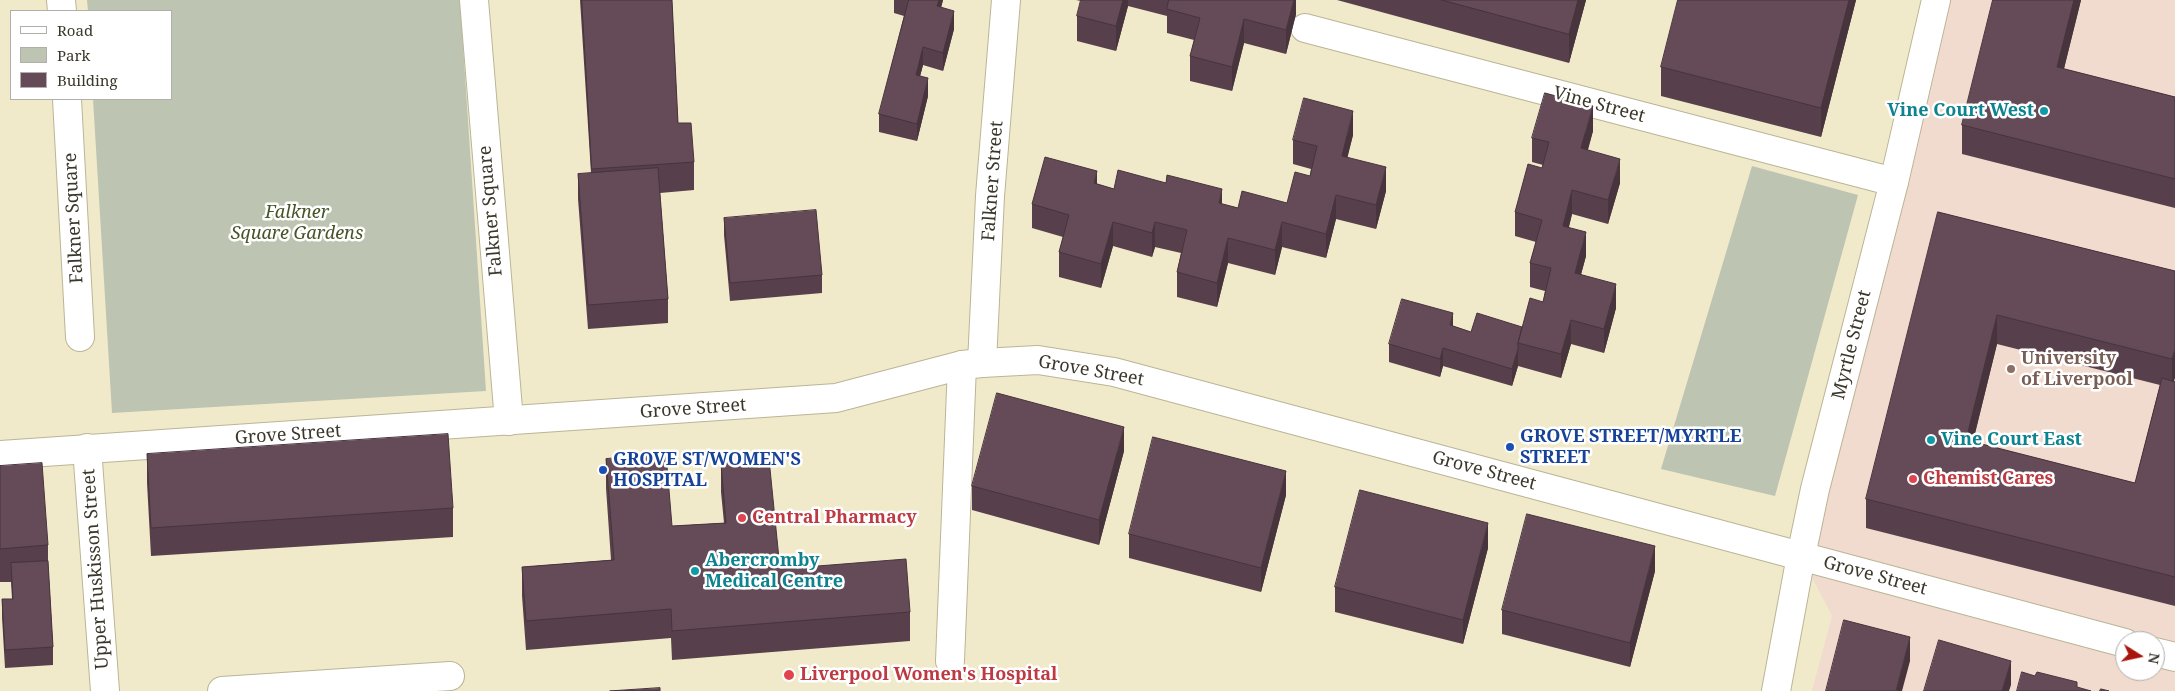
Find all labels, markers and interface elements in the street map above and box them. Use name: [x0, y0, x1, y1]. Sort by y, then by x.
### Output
legend: [10, 10, 172, 100]
text: Road: [57, 20, 93, 40]
text: Park: [57, 45, 90, 65]
text: Building: [57, 70, 118, 90]
street label: Vine Street: [1551, 82, 1647, 128]
place label: Vine Court West: [1887, 100, 2034, 122]
marker: Vine Court West: [2038, 105, 2050, 117]
street label: Falkner Street: [978, 120, 1008, 242]
street label: Falkner Square: [475, 145, 507, 277]
street label: Falkner Square: [60, 152, 88, 284]
park label: Falkner Square Gardens: [231, 202, 363, 244]
street label: Myrtle Street: [1828, 288, 1876, 402]
place label: University of Liverpool: [2021, 348, 2133, 390]
street label: Grove Street: [1037, 351, 1145, 391]
marker: University of Liverpool: [2005, 363, 2017, 375]
street label: Grove Street: [639, 395, 747, 423]
street label: Grove Street: [234, 421, 342, 449]
place label: GROVE STREET/MYRTLE STREET: [1520, 426, 1742, 468]
place label: Vine Court East: [1941, 429, 2082, 451]
marker: Vine Court East: [1925, 434, 1937, 446]
marker: GROVE STREET/MYRTLE STREET: [1504, 441, 1516, 453]
street label: Grove Street: [1430, 447, 1538, 495]
place label: GROVE ST/WOMEN'S HOSPITAL: [613, 449, 801, 492]
marker: GROVE ST/WOMEN'S HOSPITAL: [597, 464, 609, 476]
street label: Upper Huskisson Street: [78, 468, 114, 670]
place label: Chemist Cares: [1923, 468, 2053, 490]
marker: Chemist Cares: [1907, 473, 1919, 485]
place label: Central Pharmacy: [752, 507, 917, 529]
marker: Central Pharmacy: [736, 512, 748, 524]
place label: Abercromby Medical Centre: [705, 550, 843, 592]
street label: Grove Street: [1821, 552, 1929, 600]
marker: Abercromby Medical Centre: [689, 565, 701, 577]
north arrow: [2115, 631, 2165, 681]
text: N: [2144, 651, 2165, 666]
place label: Liverpool Women's Hospital: [800, 664, 1057, 686]
marker: Liverpool Women's Hospital: [782, 668, 796, 682]

